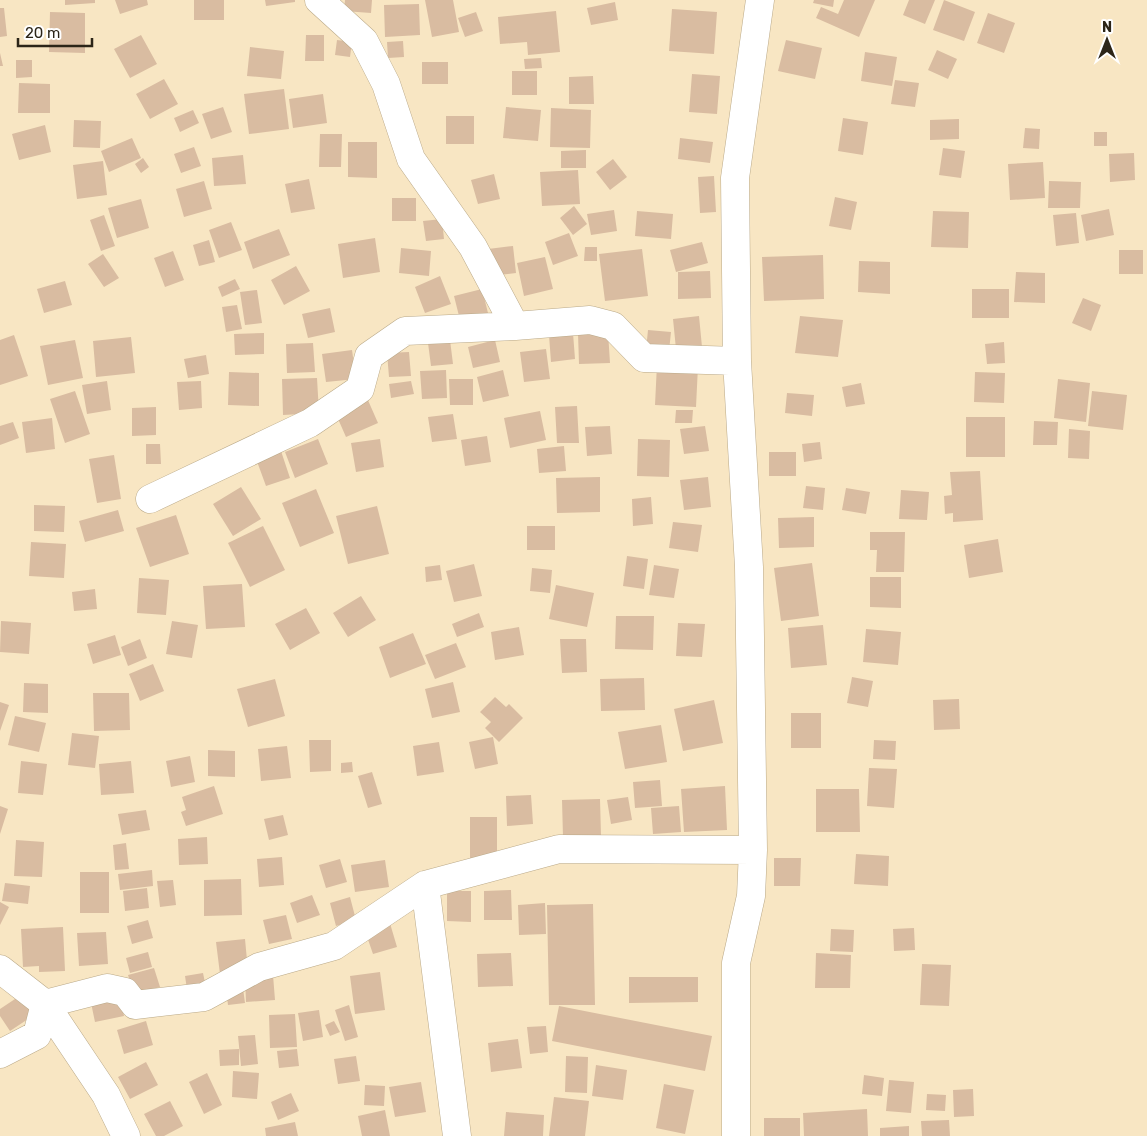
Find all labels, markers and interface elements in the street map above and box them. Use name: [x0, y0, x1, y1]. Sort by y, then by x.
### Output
scale bar: [18, 15, 91, 47]
north arrow: [1082, 15, 1132, 65]
text: N: [1102, 19, 1112, 36]
text: 20 m: [25, 24, 60, 42]

